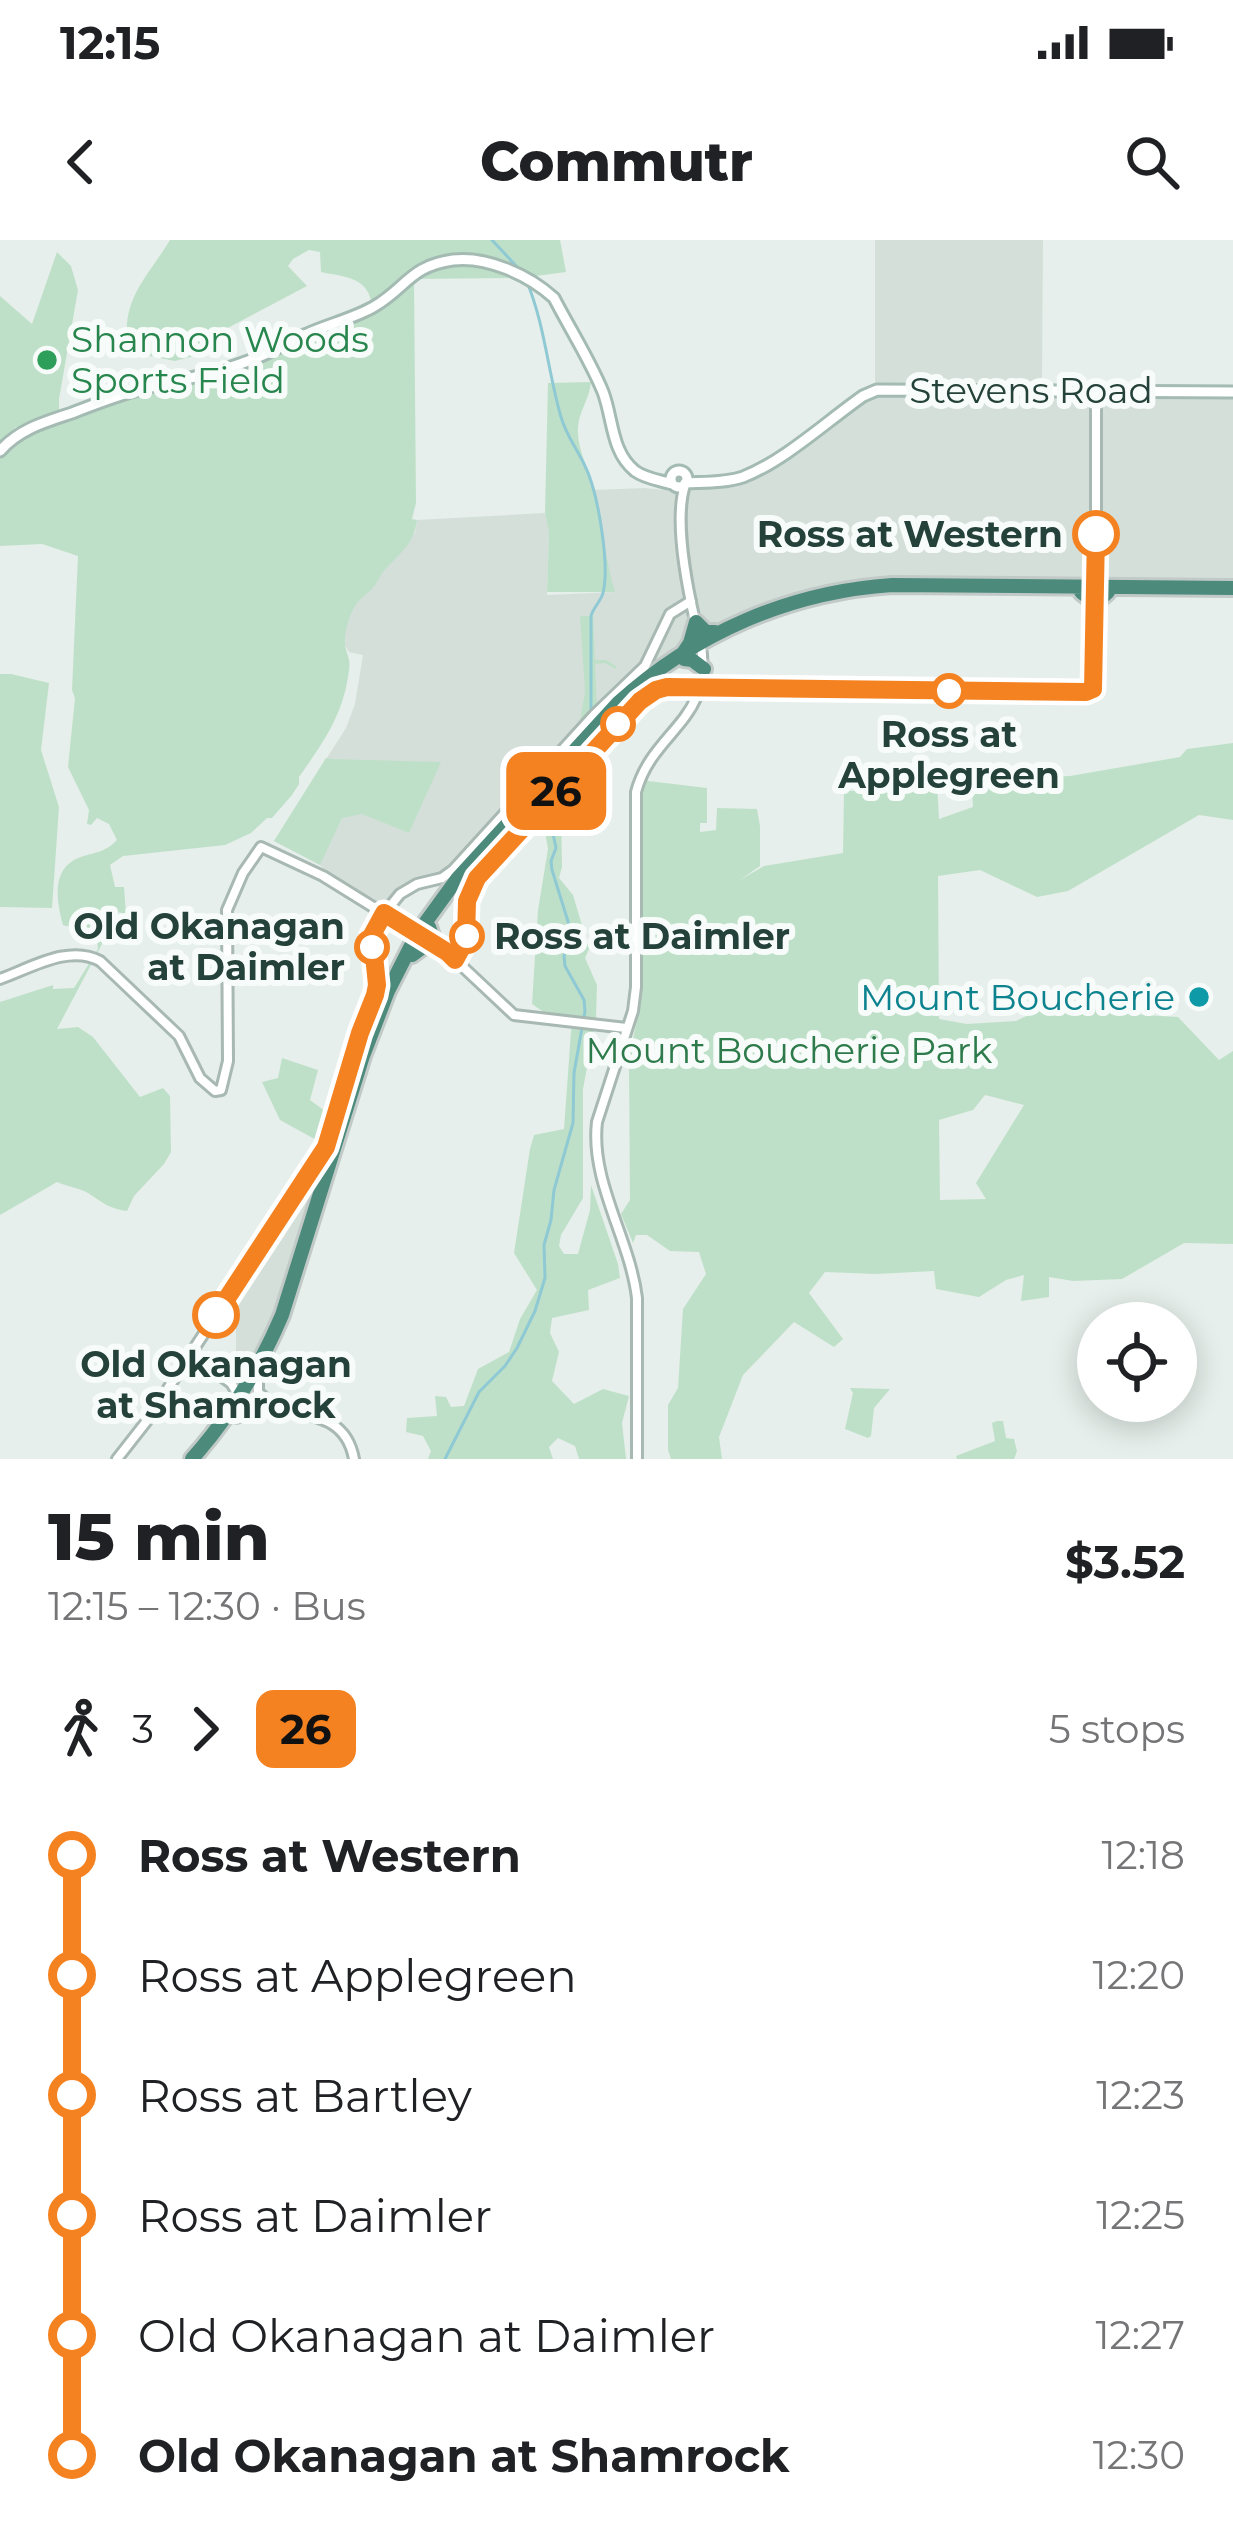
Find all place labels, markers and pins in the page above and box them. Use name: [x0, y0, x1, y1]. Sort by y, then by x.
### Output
place label: Shannon Woods Sports Field: [71, 317, 369, 402]
marker: Shannon Woods Sports Field: [34, 347, 60, 373]
place label: Ross at Western: [757, 512, 1063, 556]
marker: Ross at Western: [1074, 512, 1118, 556]
marker: Ross at Applegreen: [933, 675, 965, 707]
unlabelled marker: [602, 708, 634, 740]
place label: Ross at Applegreen: [837, 712, 1060, 797]
place label: Old Okanagan at Daimler: [73, 904, 345, 989]
place label: Ross at Daimler: [494, 914, 790, 958]
marker: Ross at Daimler: [451, 920, 483, 952]
marker: Old Okanagan at Daimler: [356, 931, 388, 963]
place label: Mount Boucherie: [860, 975, 1175, 1019]
marker: Mount Boucherie: [1186, 984, 1212, 1010]
marker: Old Okanagan at Shamrock: [194, 1293, 238, 1337]
place label: Old Okanagan at Shamrock: [80, 1342, 352, 1427]

